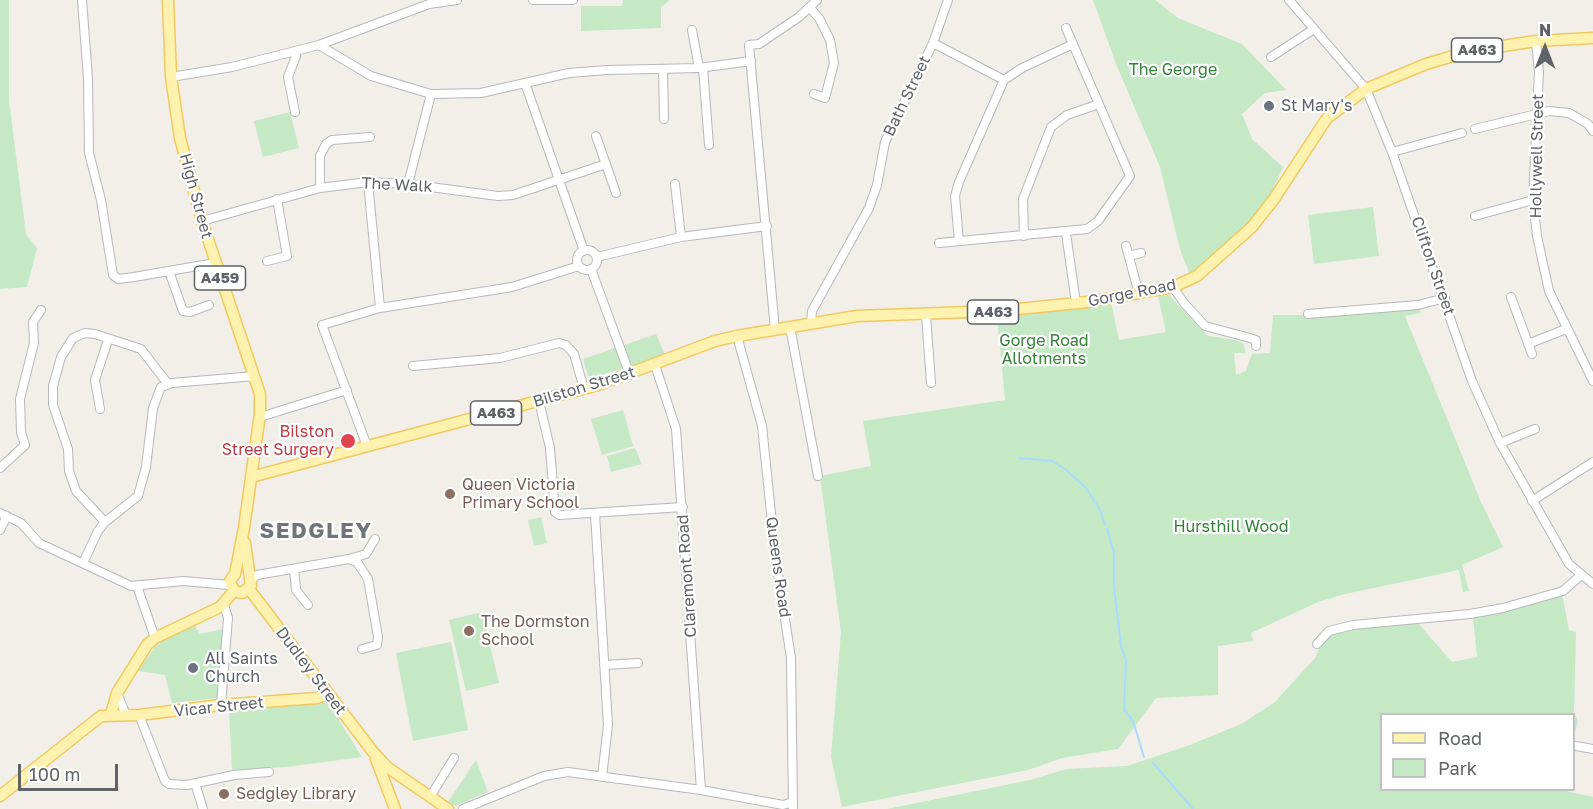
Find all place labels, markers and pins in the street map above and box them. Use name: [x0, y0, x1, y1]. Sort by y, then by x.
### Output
place label: St Mary's: [1281, 96, 1352, 116]
marker: St Mary's: [1262, 99, 1276, 113]
place label: Bilston Street Surgery: [222, 422, 334, 460]
marker: Bilston Street Surgery: [339, 432, 357, 450]
place label: Queen Victoria Primary School: [462, 475, 579, 513]
marker: Queen Victoria Primary School: [443, 487, 457, 501]
place label: The Dormston School: [481, 612, 590, 650]
marker: The Dormston School: [462, 624, 476, 638]
place label: All Saints Church: [205, 649, 278, 687]
marker: All Saints Church: [186, 661, 200, 675]
place label: Sedgley Library: [236, 784, 356, 804]
marker: Sedgley Library: [217, 787, 231, 801]

